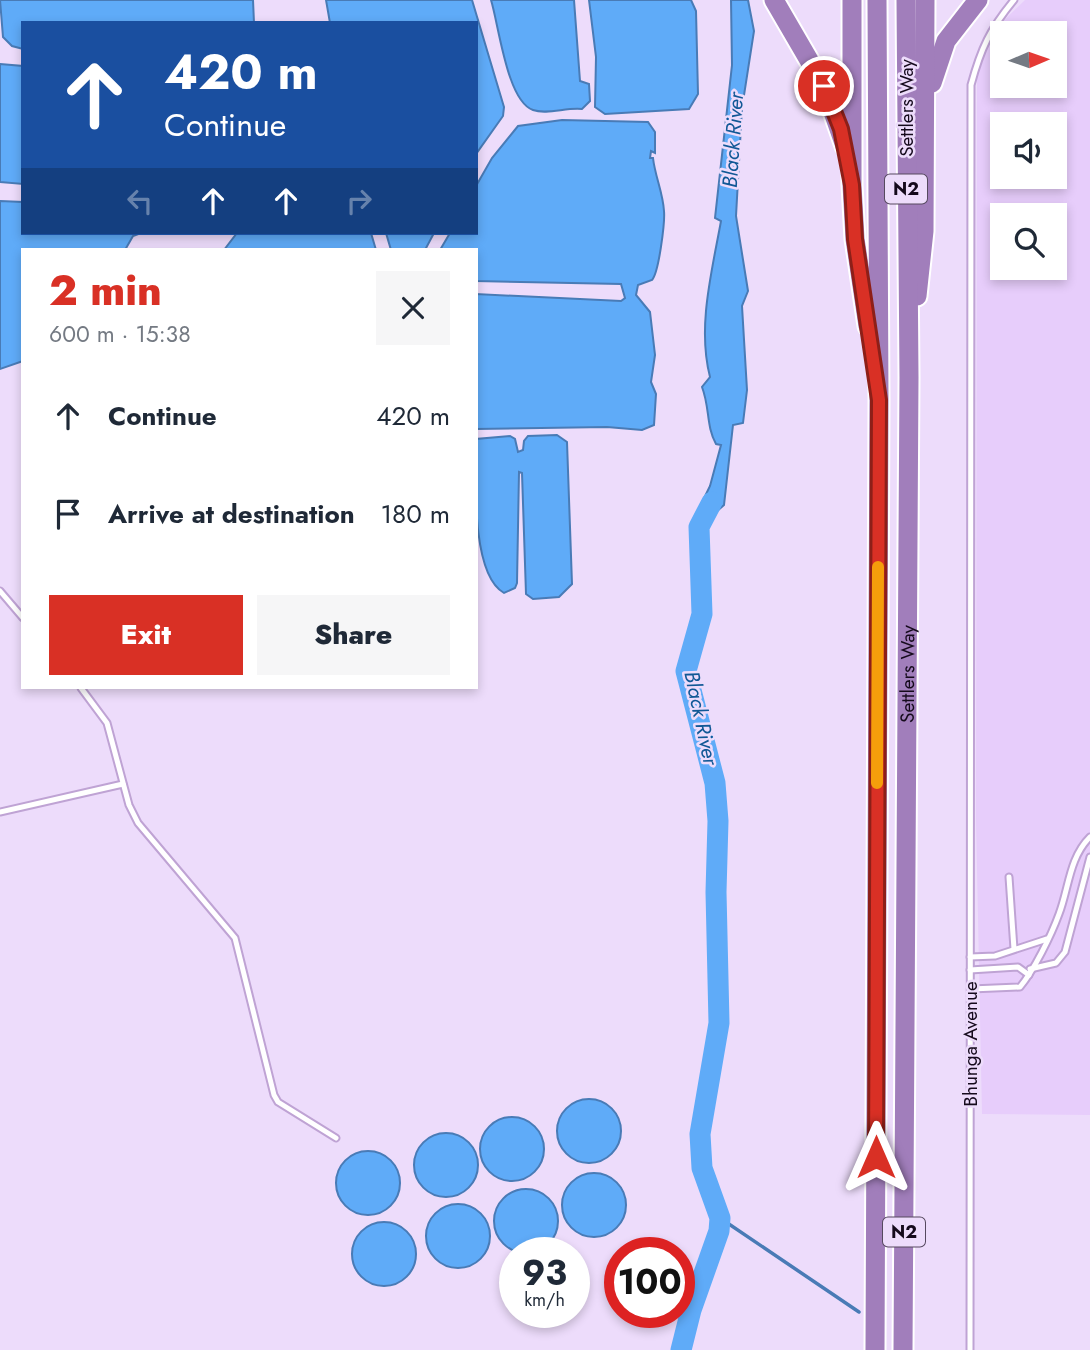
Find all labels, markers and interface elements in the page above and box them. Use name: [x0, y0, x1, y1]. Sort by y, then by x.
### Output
north arrow: [990, 21, 1068, 98]
map controls: [990, 21, 1067, 280]
text: 420 m: [164, 37, 318, 107]
icon: ahead: [49, 49, 140, 140]
pin: [794, 56, 854, 116]
street label: Settlers Way: [893, 59, 920, 157]
icon: arrive: [805, 67, 843, 105]
water label: Black River: [715, 90, 751, 189]
text: Continue: [164, 102, 286, 148]
button: sound: [990, 112, 1067, 189]
road number: N2: [885, 174, 927, 204]
icon: left: [121, 182, 159, 220]
icon: ahead: [194, 182, 232, 220]
icon: ahead: [267, 182, 305, 220]
icon: right: [340, 182, 378, 220]
button: search: [990, 203, 1067, 280]
text: 2 min: [49, 260, 162, 321]
button: close: [376, 271, 450, 345]
text: 600 m · 15:38: [49, 317, 191, 351]
icon: ahead: [49, 397, 87, 435]
text: Continue: [108, 397, 217, 435]
text: 420 m: [376, 397, 450, 435]
icon: arrive: [49, 495, 87, 533]
text: Arrive at destination: [108, 495, 355, 533]
text: 180 m: [380, 495, 450, 533]
button: Exit: [49, 595, 243, 675]
button: Share: [257, 595, 450, 675]
street label: Settlers Way: [894, 624, 921, 723]
water label: Black River: [676, 668, 726, 769]
street label: Bhunga Avenue: [957, 981, 984, 1107]
position arrow: [839, 1120, 913, 1194]
road number: N2: [883, 1218, 925, 1246]
speed limit sign: 100: [604, 1237, 695, 1328]
text: 93: [522, 1248, 567, 1298]
text: km/h: [524, 1287, 565, 1313]

